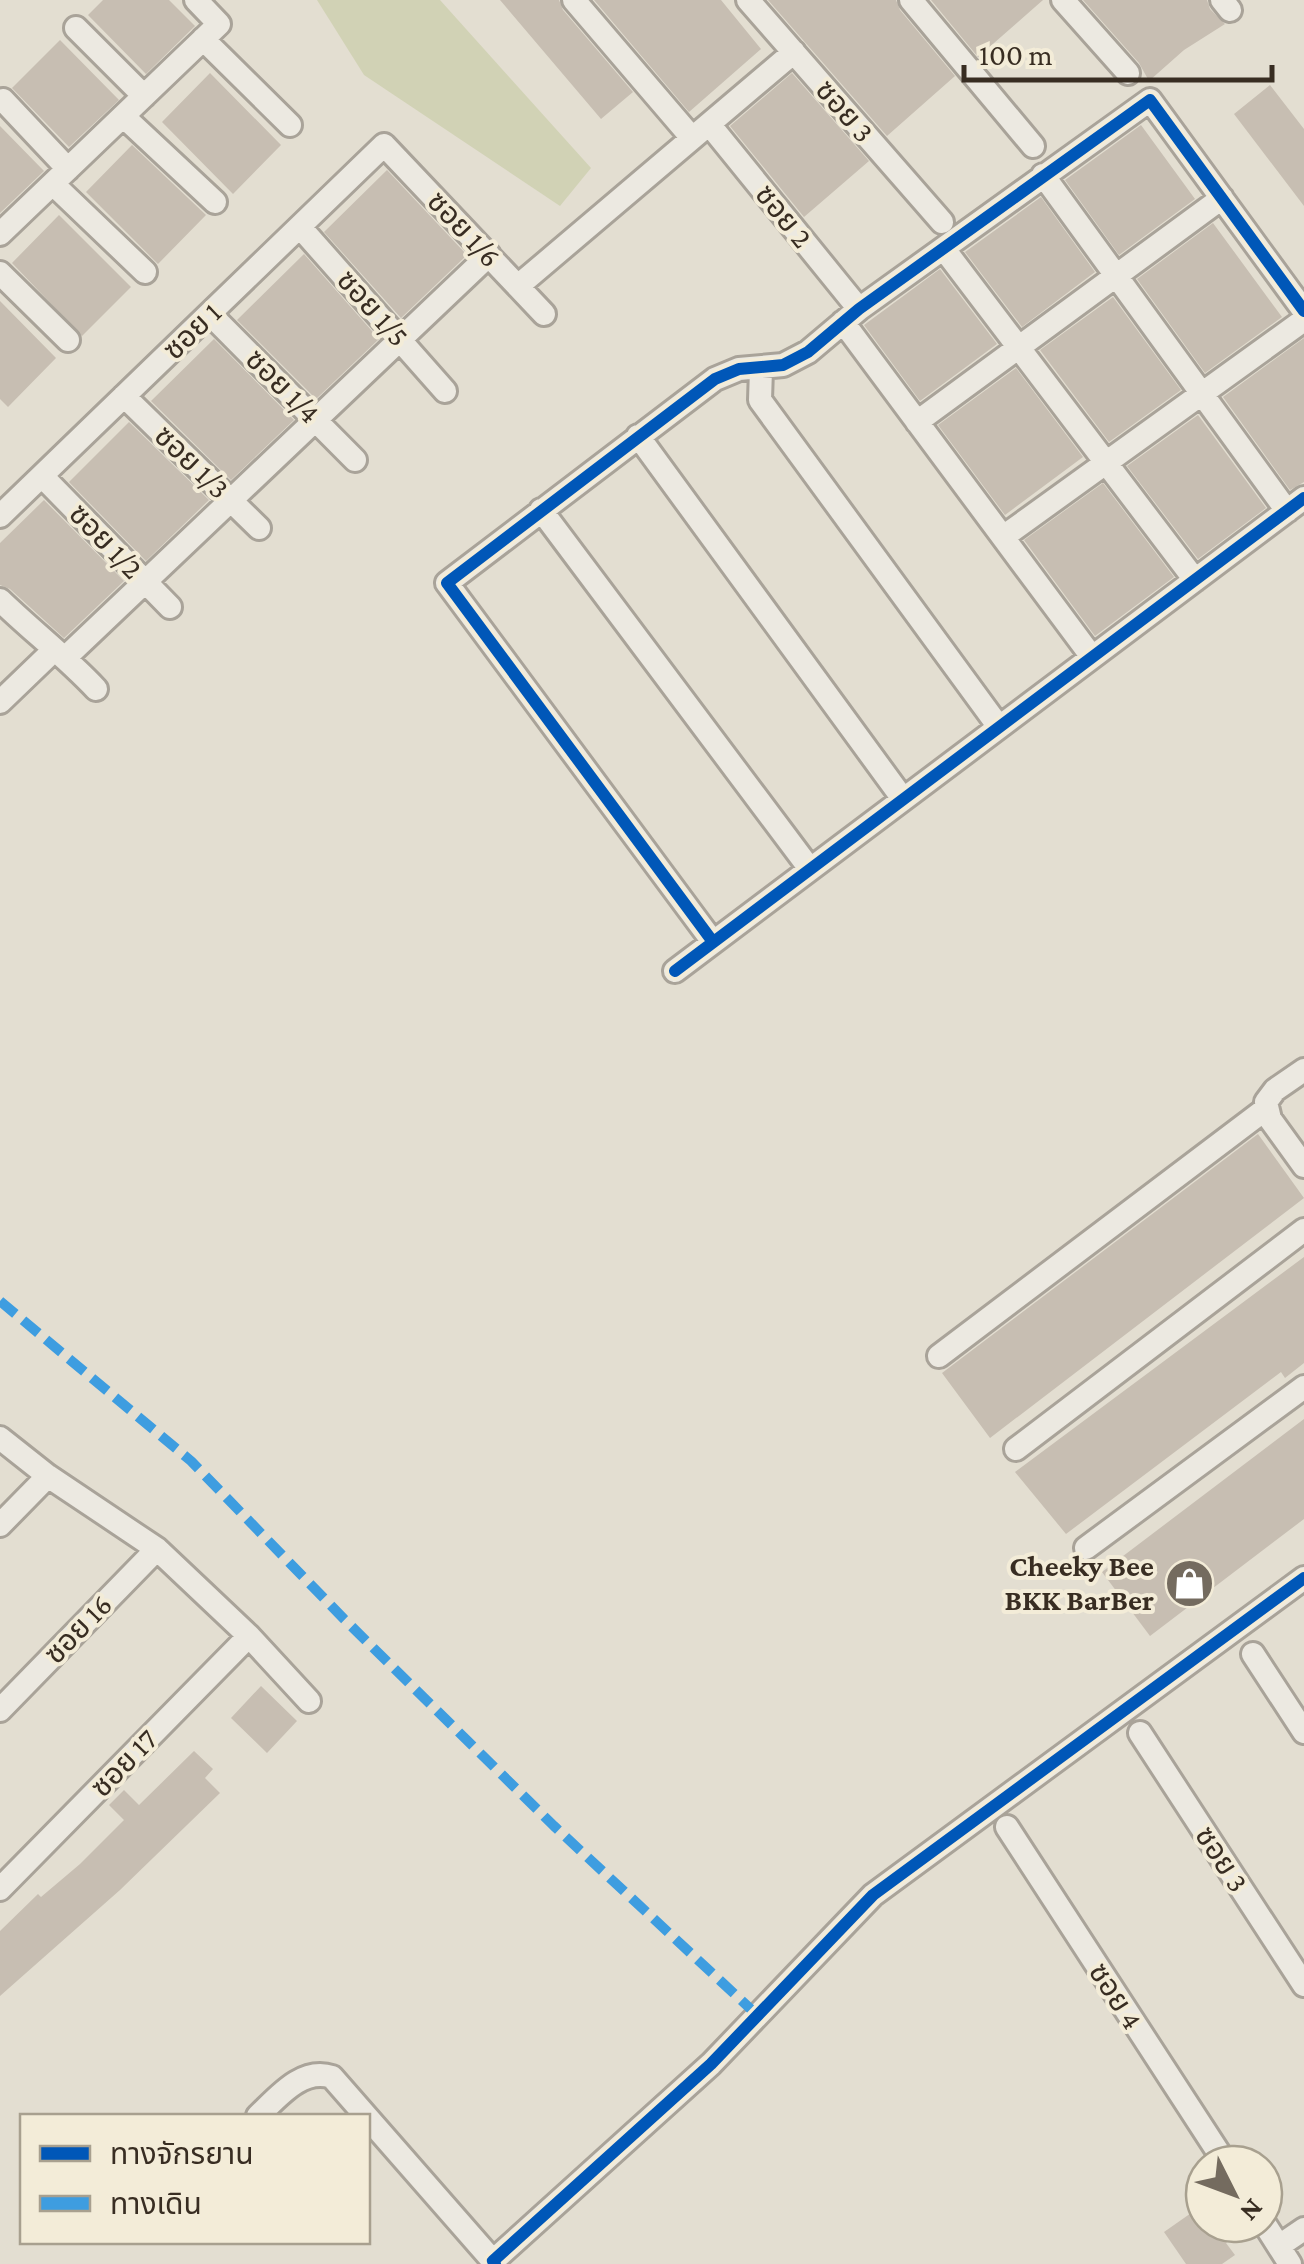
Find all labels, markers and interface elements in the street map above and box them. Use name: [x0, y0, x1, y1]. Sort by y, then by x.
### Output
scale bar: [964, 20, 1272, 82]
text: 100 m: [979, 38, 1053, 71]
street label: ซอย 3: [809, 73, 881, 149]
street label: ซอย 2: [749, 177, 820, 254]
street label: ซอย 1/6: [421, 184, 508, 273]
street label: ซอย 1/5: [331, 263, 416, 352]
street label: ซอย 1: [156, 295, 227, 366]
street label: ซอย 1/4: [240, 342, 327, 429]
street label: ซอย 1/3: [148, 418, 236, 505]
street label: ซอย 1/2: [63, 496, 150, 585]
place label: Cheeky Bee BKK BarBer: [1004, 1549, 1154, 1616]
shop icon: Cheeky Bee BKK BarBer: [1163, 1557, 1215, 1609]
street label: ซอย 16: [37, 1588, 118, 1670]
street label: ซอย 17: [84, 1722, 164, 1803]
street label: ซอย 3: [1189, 1820, 1256, 1898]
street label: ซอย 4: [1083, 1956, 1150, 2035]
legend: [20, 2114, 370, 2244]
text: ทางจักรยาน: [110, 2137, 254, 2170]
north arrow: [1184, 2144, 1284, 2244]
text: ทางเดิน: [110, 2187, 202, 2220]
text: N: [1234, 2193, 1270, 2228]

